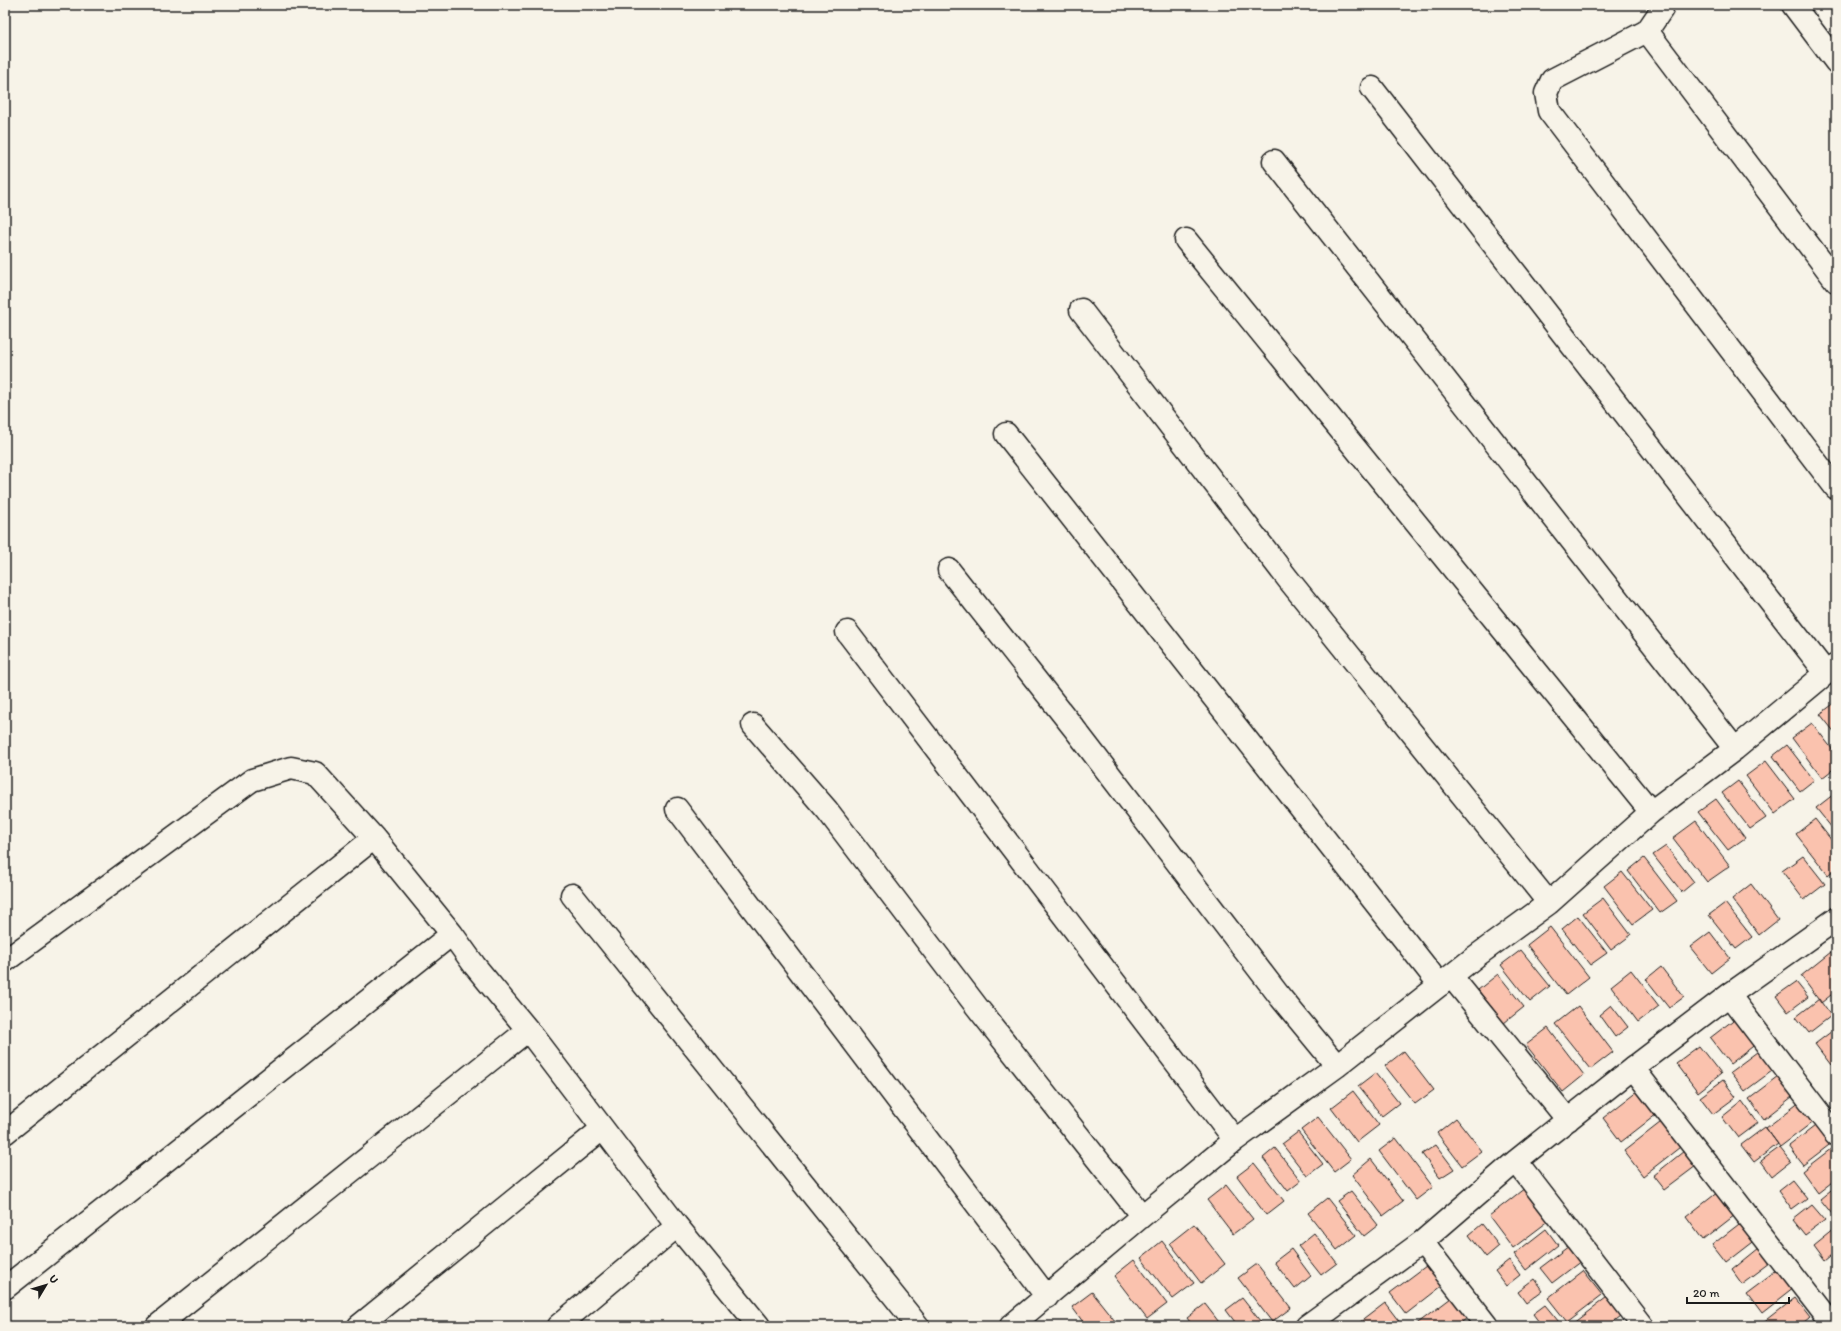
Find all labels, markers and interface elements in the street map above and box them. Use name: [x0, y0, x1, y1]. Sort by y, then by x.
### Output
north arrow: [26, 1265, 66, 1305]
text: U: [46, 1272, 61, 1286]
scale bar: [1687, 1279, 1789, 1305]
text: 20 m: [1693, 1286, 1720, 1300]

